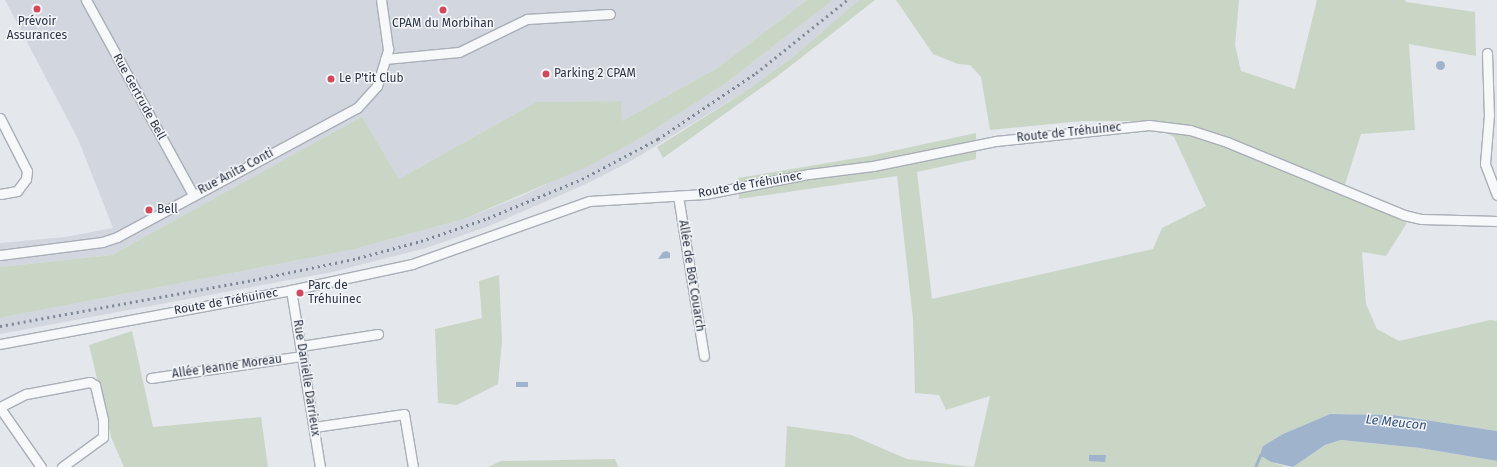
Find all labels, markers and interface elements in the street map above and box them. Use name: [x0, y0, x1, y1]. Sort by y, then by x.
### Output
marker: Prévoir Assurances: [32, 4, 42, 14]
marker: CPAM du Morbihan: [438, 5, 448, 15]
place label: Prévoir Assurances: [7, 15, 67, 43]
place label: CPAM du Morbihan: [392, 17, 494, 31]
street label: Rue Gertrude Bell: [109, 51, 169, 143]
place label: Parking 2 CPAM: [554, 67, 636, 81]
marker: Parking 2 CPAM: [541, 69, 551, 79]
place label: Le P'tit Club: [339, 72, 404, 86]
marker: Le P'tit Club: [326, 74, 336, 84]
street label: Route de Tréhuinec: [1016, 120, 1122, 146]
street label: Rue Anita Conti: [196, 146, 276, 198]
street label: Route de Tréhuinec: [697, 169, 803, 201]
place label: Bell: [157, 203, 178, 217]
marker: Bell: [144, 205, 154, 215]
street label: Allée de Bot Couarch: [675, 219, 707, 333]
place label: Parc de Tréhuinec: [308, 279, 361, 307]
street label: Route de Tréhuinec: [173, 286, 279, 318]
marker: Parc de Tréhuinec: [295, 288, 305, 298]
street label: Rue Danielle Darrieux: [290, 319, 322, 437]
street label: Allée Jeanne Moreau: [171, 352, 283, 382]
water label: Le Meucon: [1365, 412, 1427, 434]

